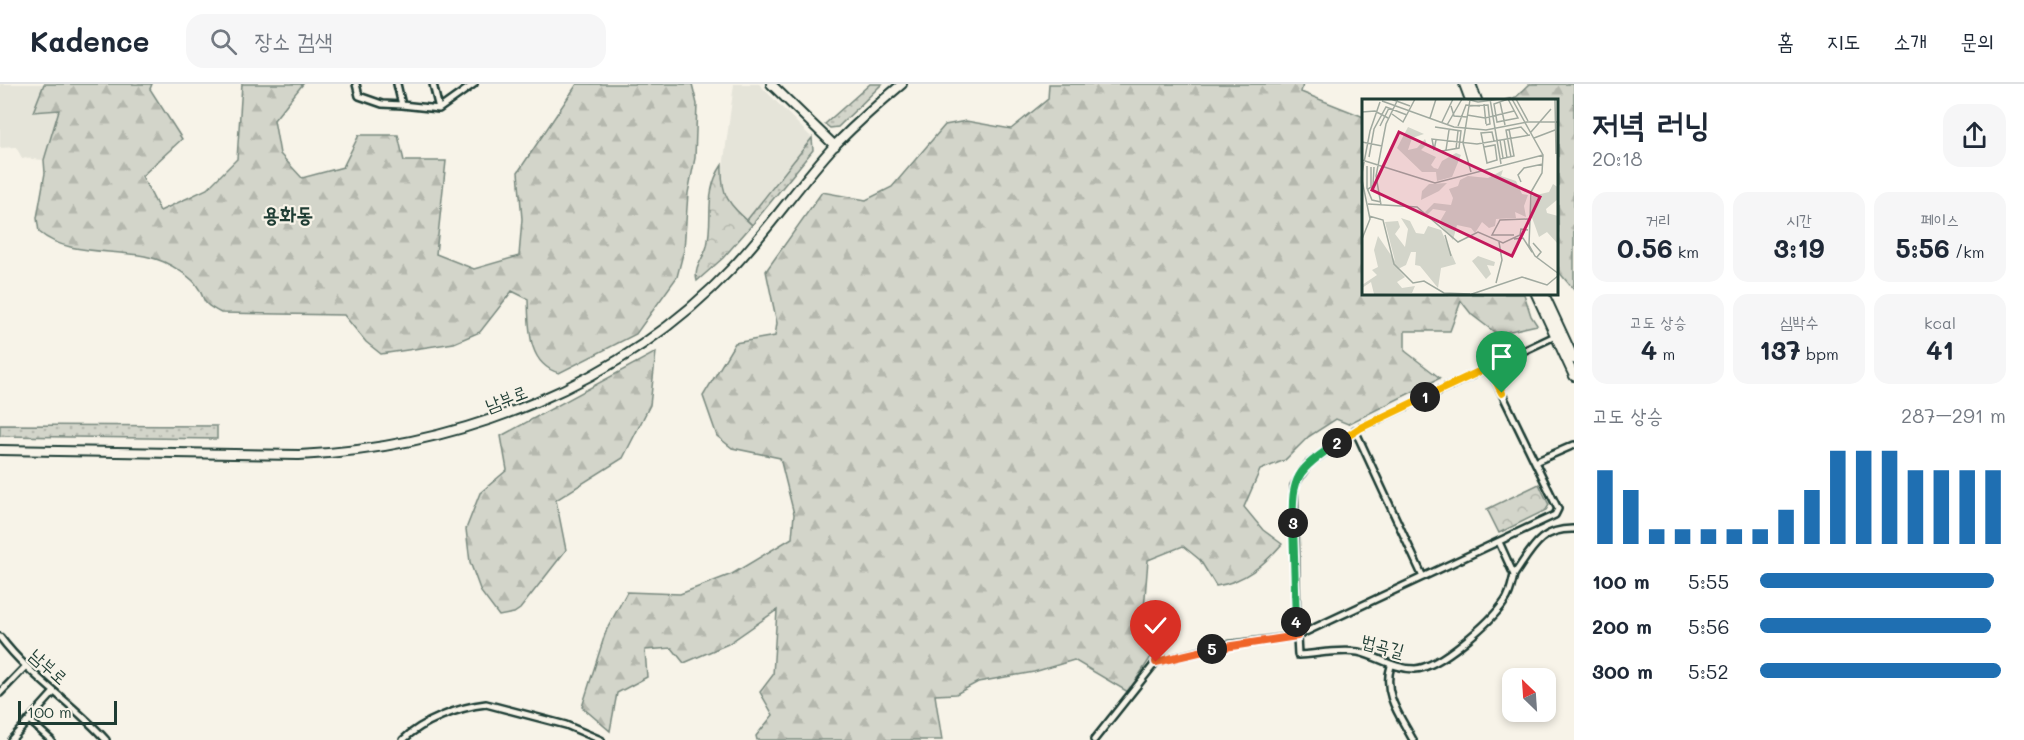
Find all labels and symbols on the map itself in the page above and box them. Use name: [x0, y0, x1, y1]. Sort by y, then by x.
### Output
inset map: [1362, 99, 1559, 296]
district label: 용화동: [263, 200, 313, 227]
pin: [1476, 331, 1527, 393]
street label: 남부로: [481, 379, 531, 417]
pin: 1: [1410, 382, 1440, 412]
pin: 2: [1322, 428, 1352, 458]
pin: 3: [1278, 508, 1308, 538]
pin: [1130, 600, 1181, 662]
pin: 4: [1281, 607, 1311, 637]
street label: 법곡길: [1359, 628, 1408, 662]
pin: 5: [1197, 634, 1227, 664]
street label: 남부로: [25, 643, 73, 689]
north arrow: [1502, 668, 1556, 722]
scale bar: [18, 698, 117, 726]

